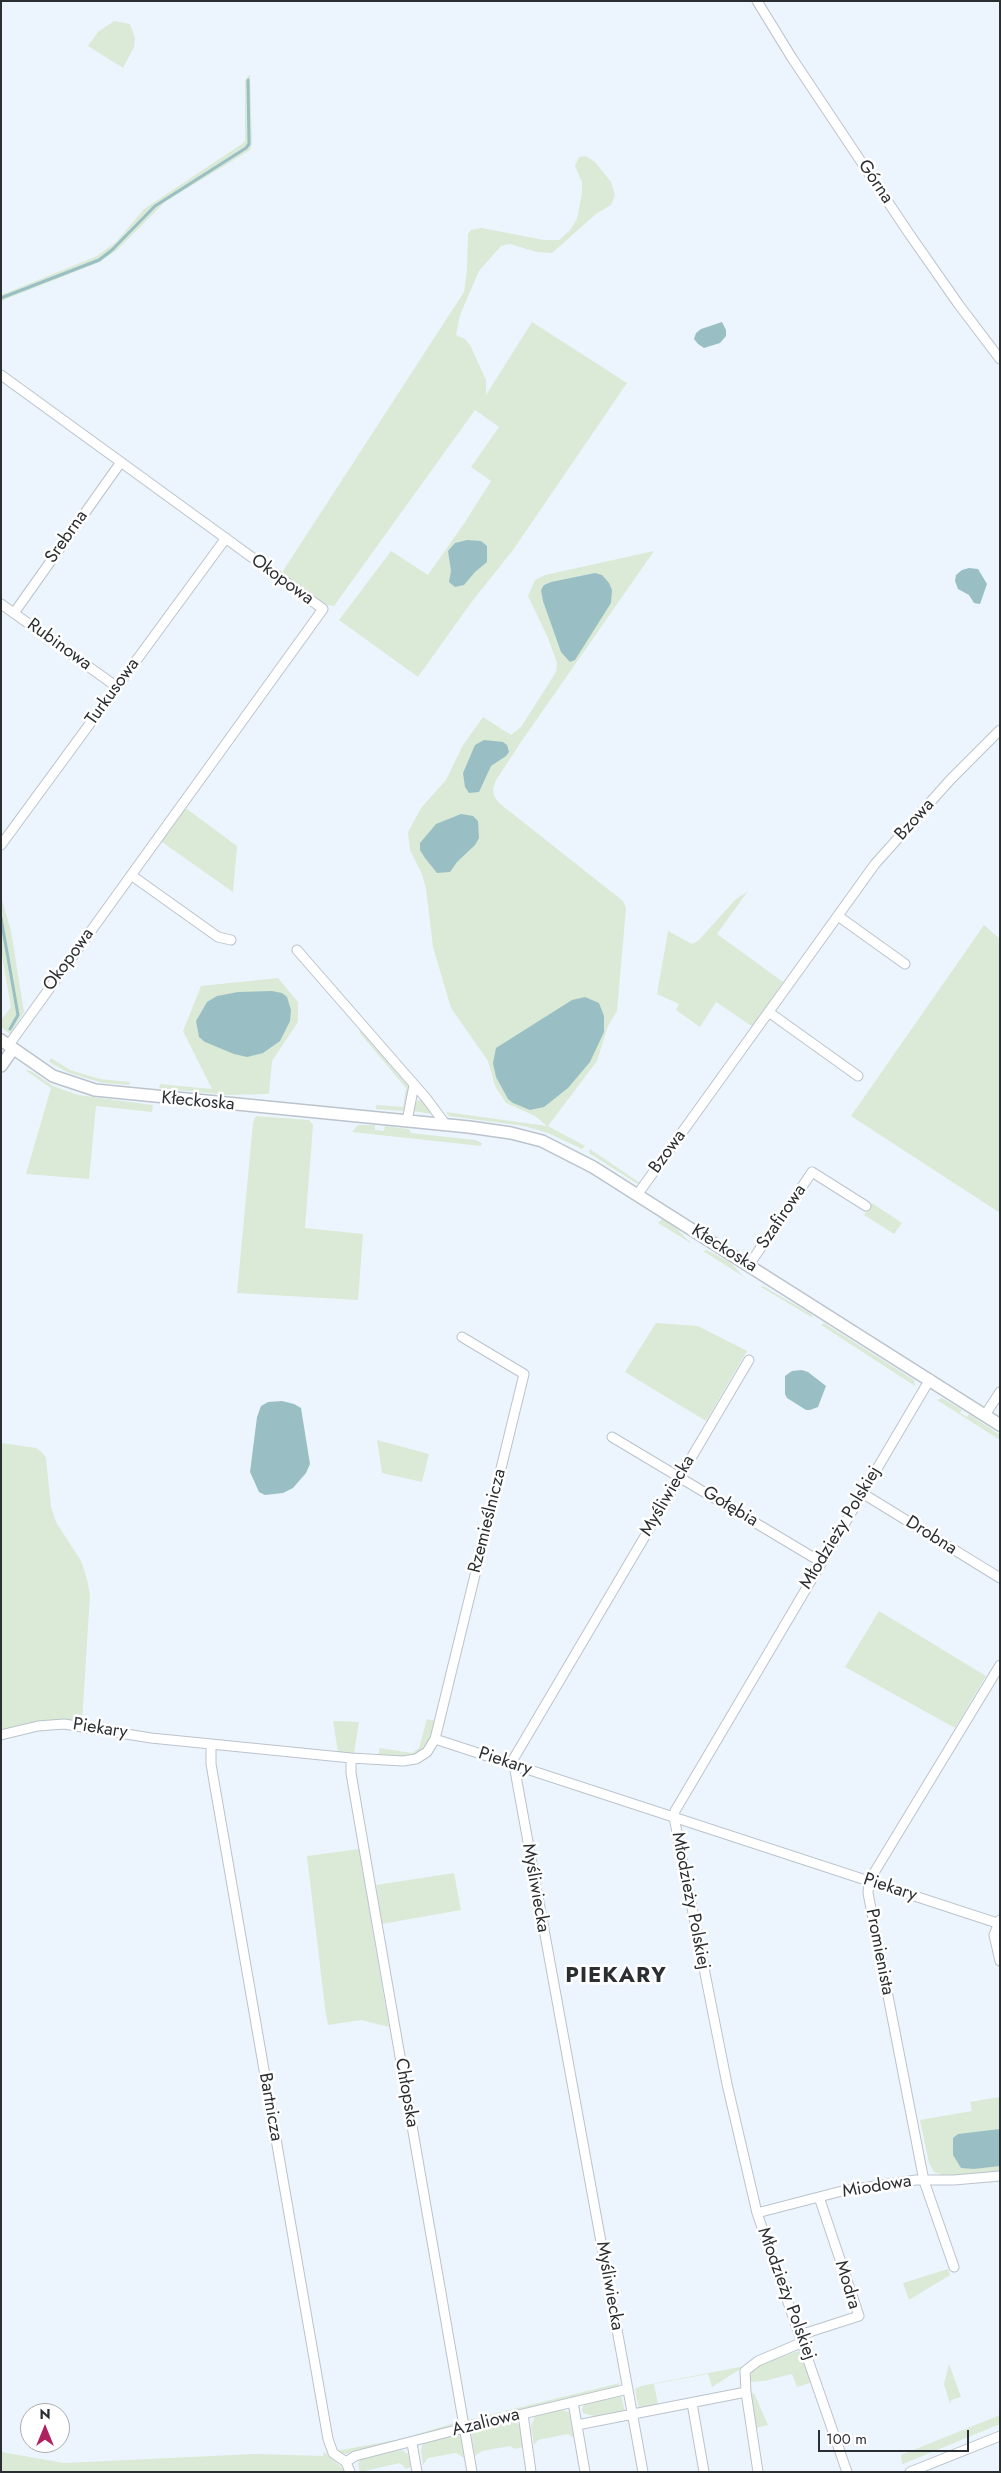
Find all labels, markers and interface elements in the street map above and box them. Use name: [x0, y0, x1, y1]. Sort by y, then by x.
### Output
street label: Górna: [853, 156, 897, 208]
street label: Srebrna: [41, 506, 93, 568]
street label: Okopowa: [246, 550, 318, 610]
street label: Rubinowa: [23, 614, 95, 676]
street label: Turkusowa: [81, 654, 145, 730]
street label: Bzowa: [891, 795, 939, 845]
street label: Okopowa: [39, 924, 99, 996]
street label: Kłeckoska: [160, 1088, 236, 1116]
street label: Bzowa: [645, 1126, 691, 1178]
street label: Szafirowa: [753, 1181, 811, 1253]
street label: Kłeckoska: [687, 1220, 761, 1278]
street label: Myśliwiecka: [636, 1452, 700, 1540]
street label: Młodzieży Polskiej: [796, 1463, 886, 1593]
street label: Rzemieślnicza: [465, 1467, 511, 1575]
street label: Gołębia: [698, 1482, 762, 1532]
street label: Drobna: [901, 1512, 961, 1560]
street label: Piekary: [71, 1714, 129, 1744]
street label: Piekary: [475, 1743, 535, 1781]
street label: Młodzieży Polskiej: [666, 1830, 714, 1972]
street label: Myśliwiecka: [517, 1842, 553, 1934]
street label: Piekary: [860, 1869, 920, 1907]
street label: Promienista: [860, 1907, 898, 1997]
district label: PIEKARY: [564, 1964, 668, 1990]
street label: Chłopska: [389, 2057, 423, 2129]
street label: Bartnicza: [253, 2071, 287, 2143]
street label: Miodowa: [841, 2171, 913, 2203]
street label: Młodzieży Polskiej: [752, 2225, 820, 2363]
street label: Myśliwiecka: [591, 2240, 627, 2332]
street label: Modra: [829, 2258, 865, 2312]
north arrow: [20, 2403, 70, 2453]
text: N: [39, 2404, 51, 2424]
street label: Azaliowa: [450, 2404, 522, 2442]
scale bar: [821, 2420, 972, 2452]
text: 100 m: [826, 2428, 867, 2450]

